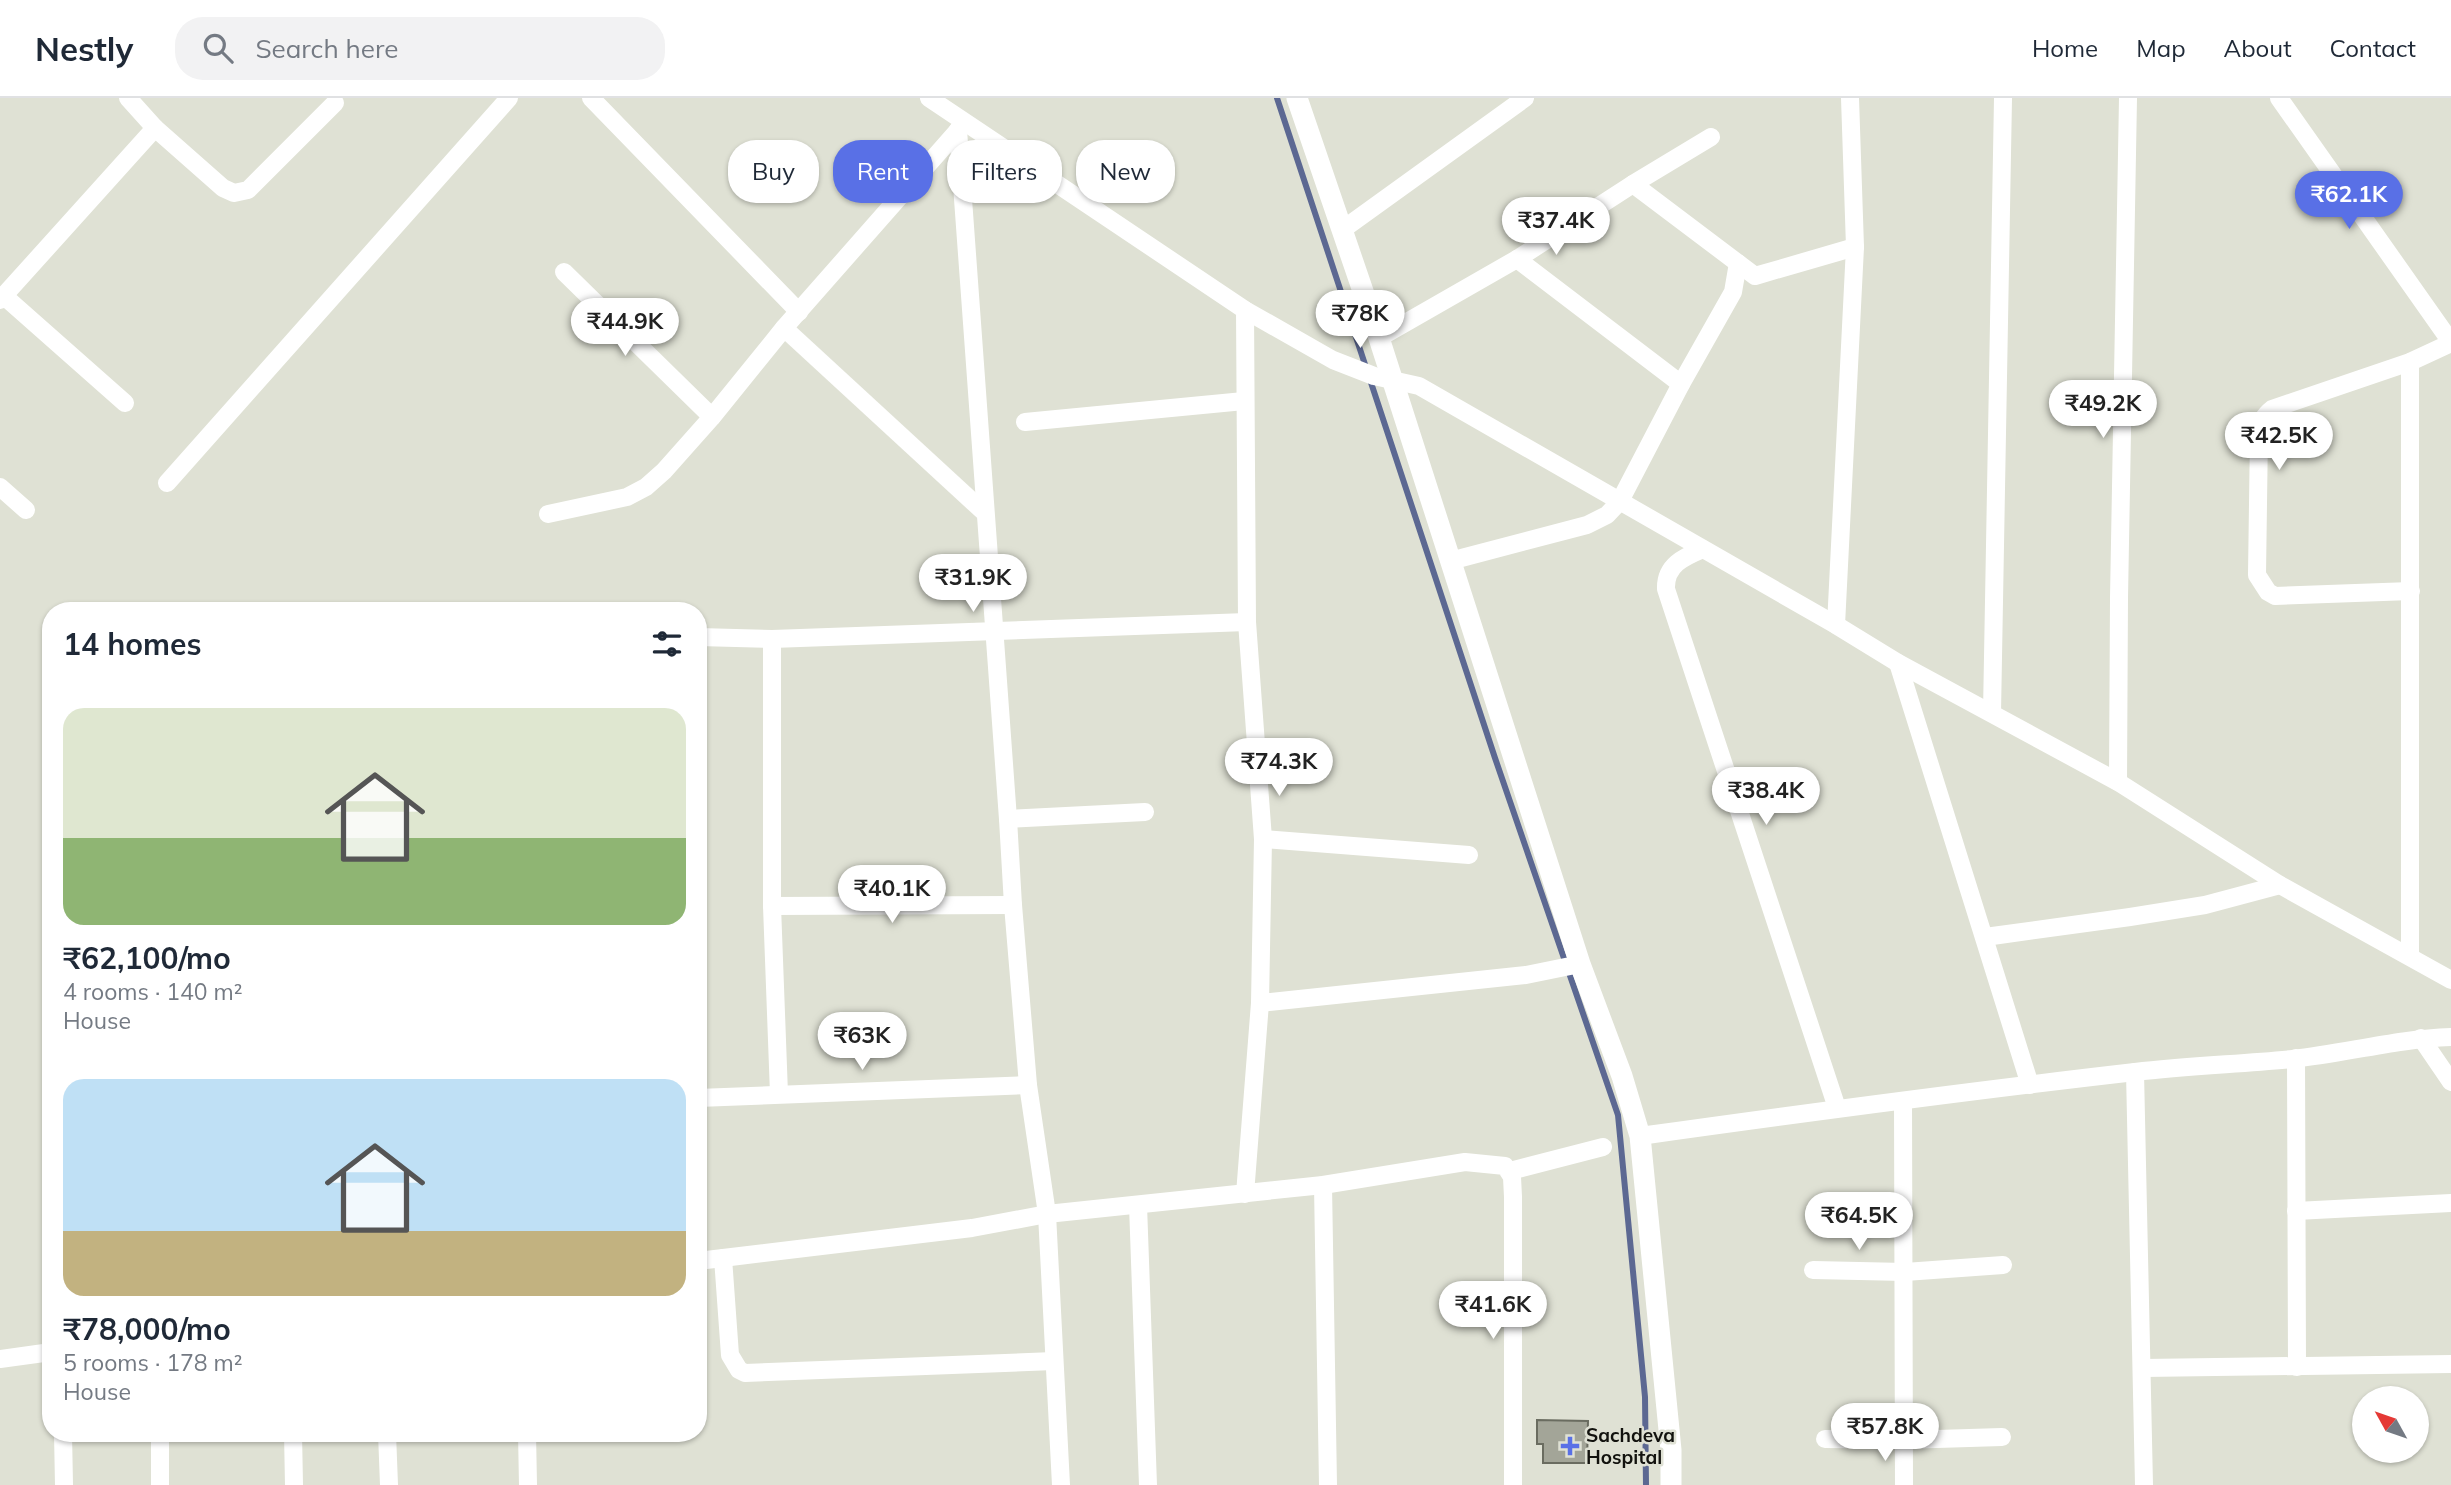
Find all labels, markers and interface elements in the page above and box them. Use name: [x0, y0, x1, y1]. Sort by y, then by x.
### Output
search box: [175, 17, 665, 80]
text: Nestly: [35, 28, 133, 69]
icon: search: [199, 29, 237, 67]
text: Search here: [255, 32, 398, 65]
text: Home: [2032, 33, 2098, 63]
text: Map: [2136, 33, 2186, 63]
text: About: [2224, 33, 2292, 63]
text: Contact: [2330, 33, 2416, 63]
chip: Buy: [728, 140, 819, 203]
chip: Rent: [833, 140, 933, 203]
chip: Filters: [947, 140, 1062, 203]
chip: New: [1076, 140, 1175, 203]
pin: ₹62.1K: [2292, 172, 2406, 231]
text: ₹62.1K: [2311, 179, 2387, 208]
pin: ₹37.4K: [1499, 198, 1613, 257]
text: ₹37.4K: [1518, 205, 1594, 234]
pin: ₹78K: [1319, 290, 1401, 350]
text: ₹78K: [1332, 298, 1388, 327]
pin: ₹44.9K: [568, 299, 682, 358]
text: ₹44.9K: [587, 306, 663, 335]
pin: ₹49.2K: [2046, 380, 2160, 440]
text: ₹49.2K: [2065, 388, 2141, 417]
pin: ₹42.5K: [2222, 412, 2336, 472]
text: ₹42.5K: [2241, 420, 2317, 449]
pin: ₹31.9K: [916, 554, 1030, 614]
text: ₹31.9K: [935, 562, 1011, 591]
text: 14 homes: [63, 625, 202, 663]
icon: filters: [648, 625, 686, 663]
pin: ₹74.3K: [1222, 738, 1336, 798]
text: ₹74.3K: [1241, 746, 1317, 775]
icon: home: [312, 754, 438, 880]
pin: ₹38.4K: [1709, 768, 1823, 827]
text: ₹38.4K: [1728, 775, 1804, 804]
pin: ₹40.1K: [835, 866, 949, 925]
text: ₹40.1K: [854, 873, 930, 902]
text: ₹62,100/mo: [63, 939, 231, 977]
text: 4 rooms · 140 m²: [63, 977, 243, 1006]
text: House: [63, 1006, 131, 1035]
pin: ₹63K: [821, 1012, 903, 1072]
text: ₹63K: [834, 1020, 890, 1049]
icon: home: [312, 1125, 438, 1251]
pin: ₹64.5K: [1802, 1192, 1916, 1252]
text: ₹64.5K: [1821, 1200, 1897, 1229]
pin: ₹41.6K: [1436, 1282, 1550, 1341]
text: ₹41.6K: [1455, 1289, 1531, 1318]
text: ₹78,000/mo: [63, 1310, 231, 1348]
text: 5 rooms · 178 m²: [63, 1348, 243, 1377]
text: House: [63, 1377, 131, 1406]
north arrow: [2352, 1386, 2429, 1463]
map controls: [2352, 1386, 2429, 1463]
pin: ₹57.8K: [1828, 1404, 1942, 1463]
text: ₹57.8K: [1847, 1411, 1923, 1440]
place label: Sachdeva Hospital: [1586, 1423, 1675, 1469]
marker: Sachdeva Hospital: [1560, 1436, 1580, 1456]

